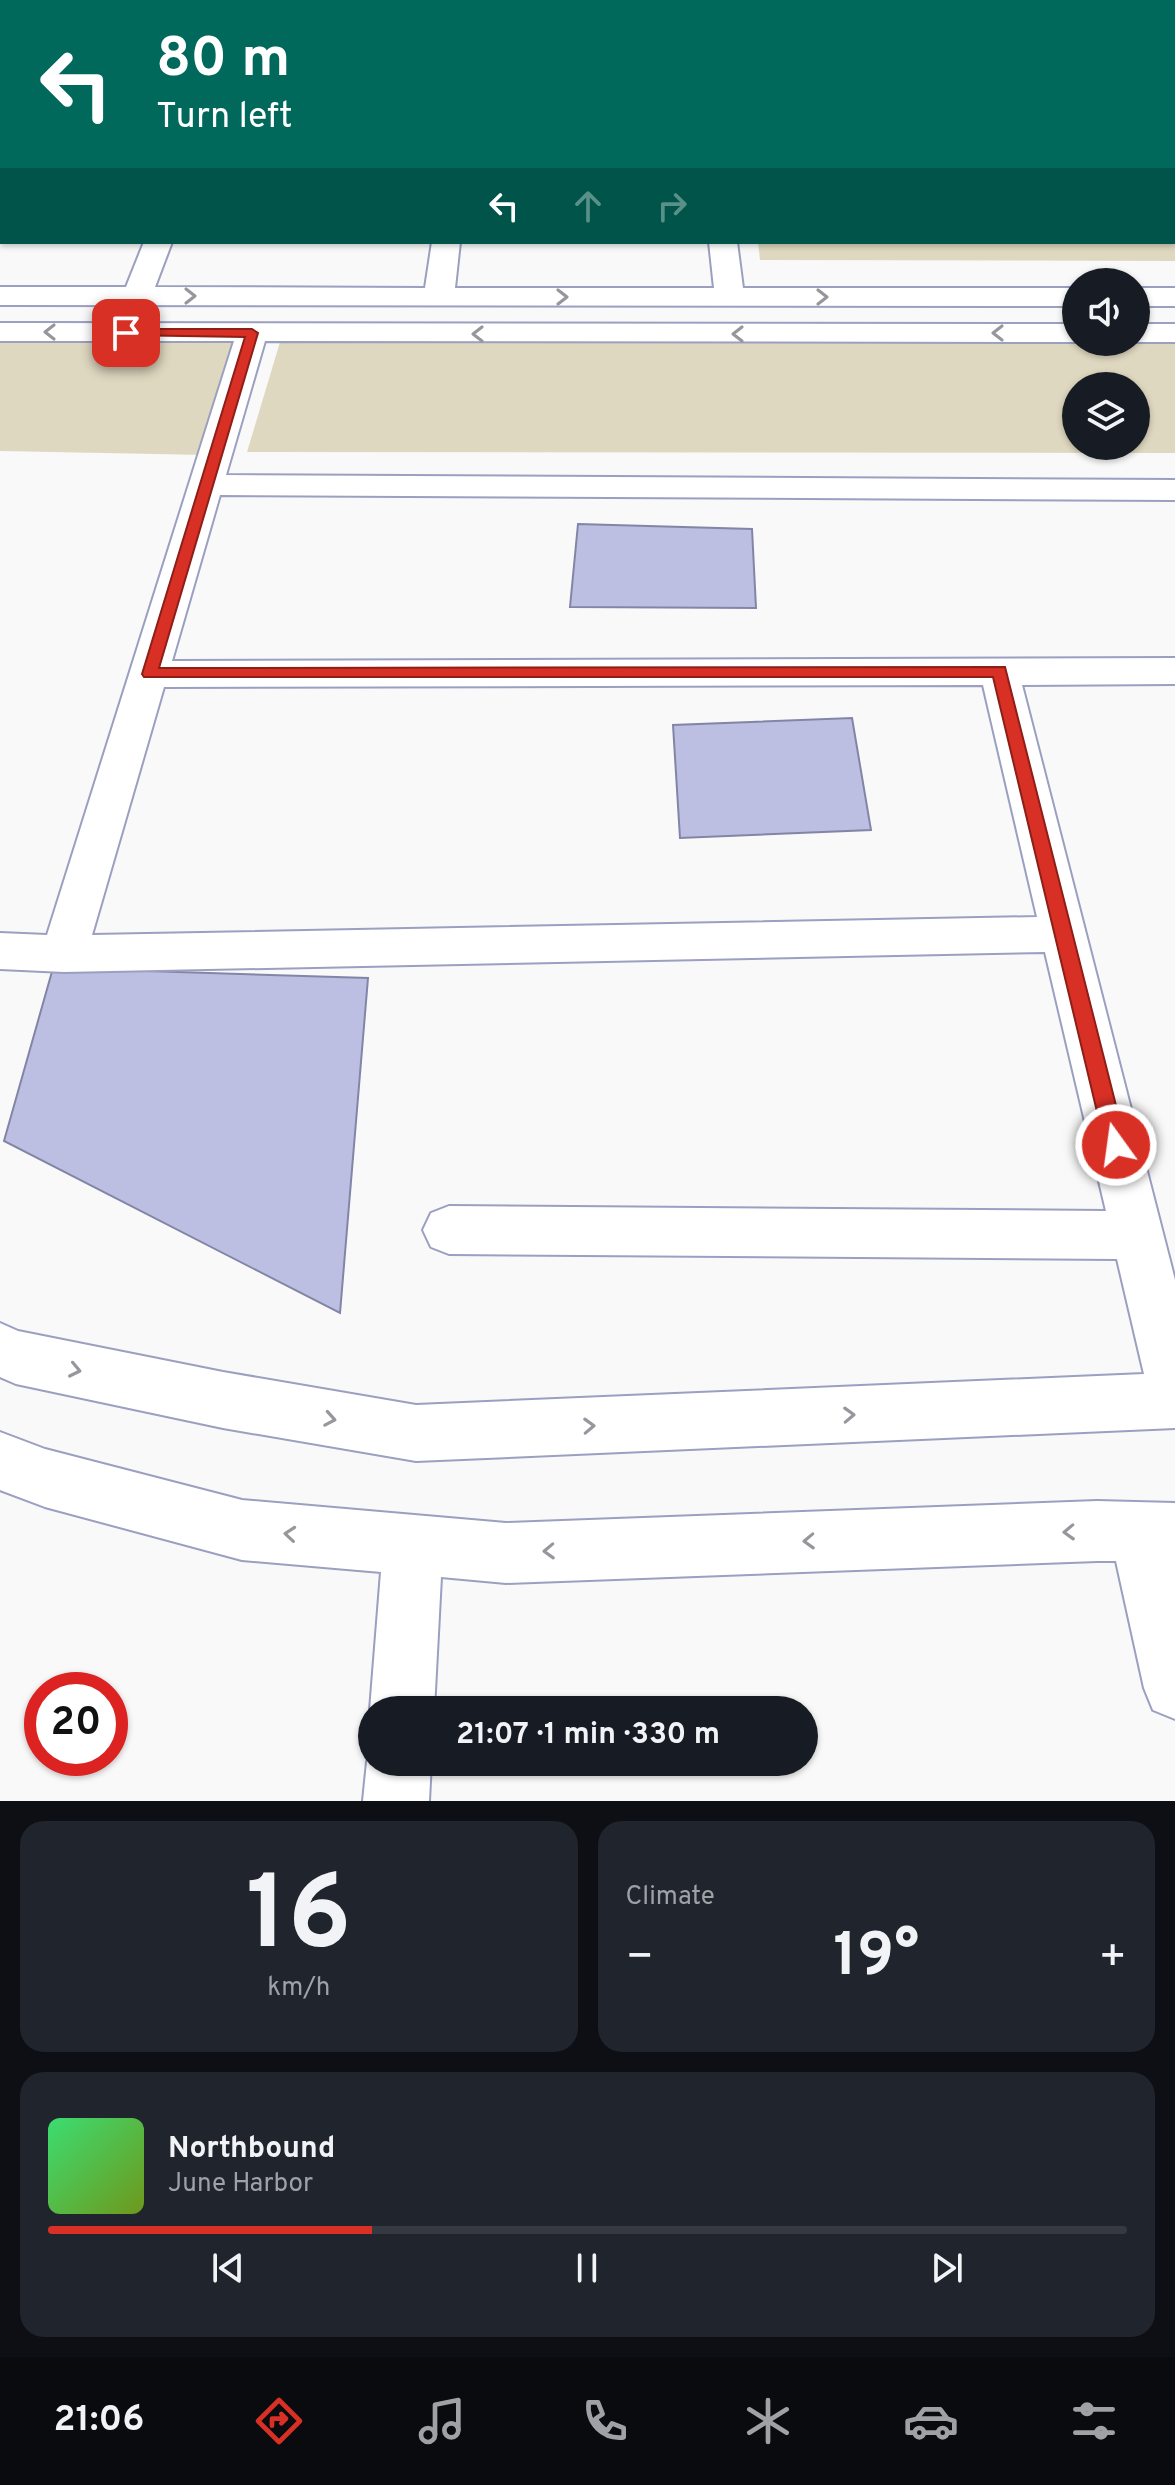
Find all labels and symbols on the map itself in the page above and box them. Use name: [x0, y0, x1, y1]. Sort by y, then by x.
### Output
one-way arrow: [184, 287, 197, 305]
one-way arrow: [556, 288, 569, 306]
one-way arrow: [816, 288, 829, 306]
pin: [92, 299, 160, 367]
one-way arrow: [43, 323, 56, 341]
one-way arrow: [991, 324, 1004, 342]
one-way arrow: [471, 325, 484, 343]
one-way arrow: [731, 325, 744, 342]
position arrow: [1074, 1103, 1158, 1187]
one-way arrow: [68, 1360, 82, 1377]
one-way arrow: [843, 1406, 856, 1423]
one-way arrow: [324, 1409, 337, 1426]
one-way arrow: [583, 1417, 596, 1434]
one-way arrow: [1062, 1523, 1075, 1540]
one-way arrow: [283, 1526, 296, 1543]
one-way arrow: [802, 1533, 815, 1550]
one-way arrow: [542, 1543, 555, 1560]
speed limit sign: 20: [24, 1672, 128, 1776]

